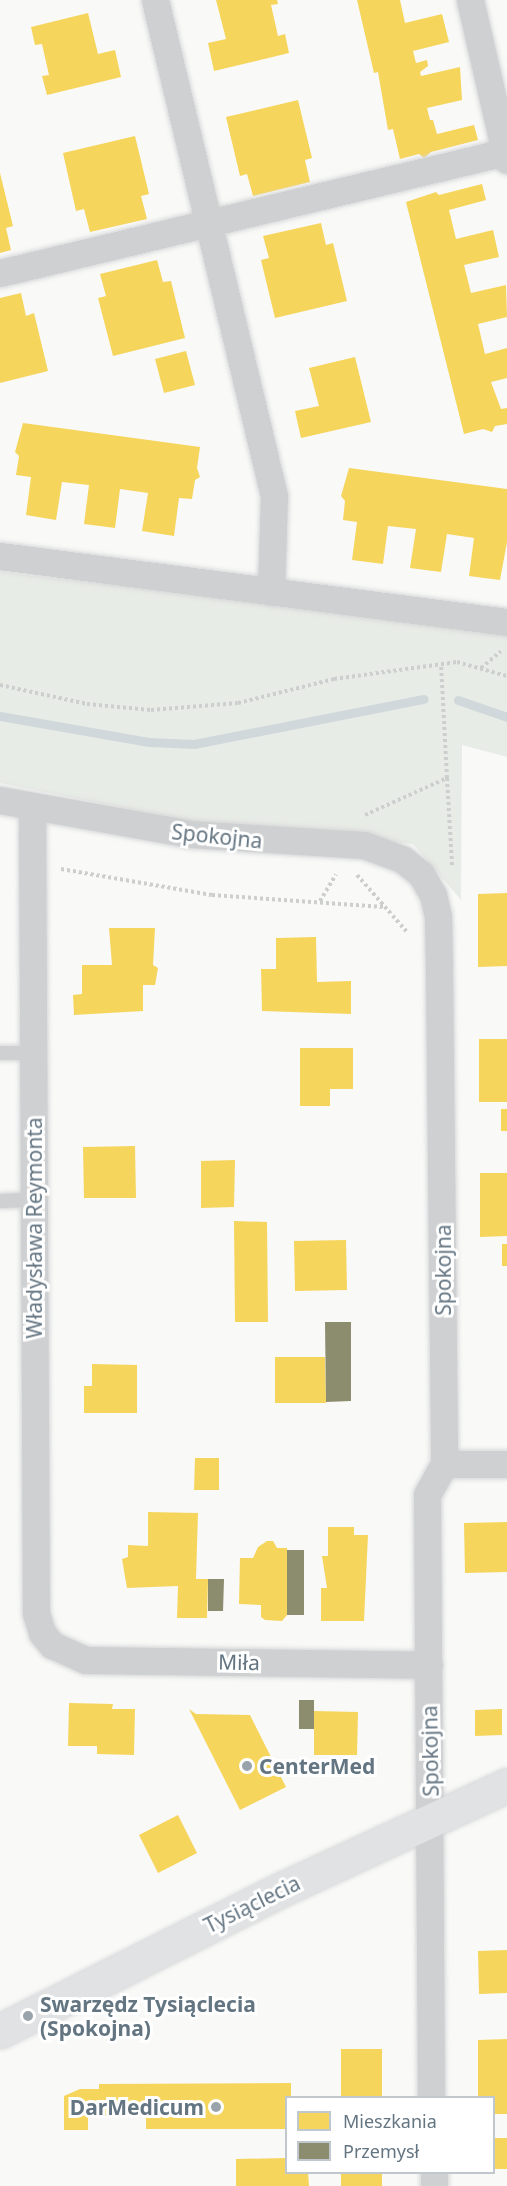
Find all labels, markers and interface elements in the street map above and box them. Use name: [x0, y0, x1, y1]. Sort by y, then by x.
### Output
street label: Spokojna: [170, 819, 264, 853]
street label: Władysława Reymonta: [21, 1117, 47, 1339]
street label: Spokojna: [430, 1224, 456, 1316]
street label: Miła: [218, 1649, 260, 1675]
street label: Spokojna: [417, 1705, 443, 1797]
place label: CenterMed: [259, 1753, 375, 1779]
marker: CenterMed: [240, 1759, 254, 1773]
street label: Tysiąclecia: [200, 1870, 304, 1938]
place label: Swarzędz Tysiąclecia (Spokojna): [40, 1991, 256, 2041]
marker: Swarzędz Tysiąclecia (Spokojna): [21, 2009, 35, 2023]
place label: DarMedicum: [70, 2094, 204, 2120]
legend: [285, 2096, 495, 2174]
marker: DarMedicum: [209, 2100, 223, 2114]
text: Mieszkania: [343, 2109, 437, 2133]
text: Przemysł: [343, 2139, 419, 2163]

